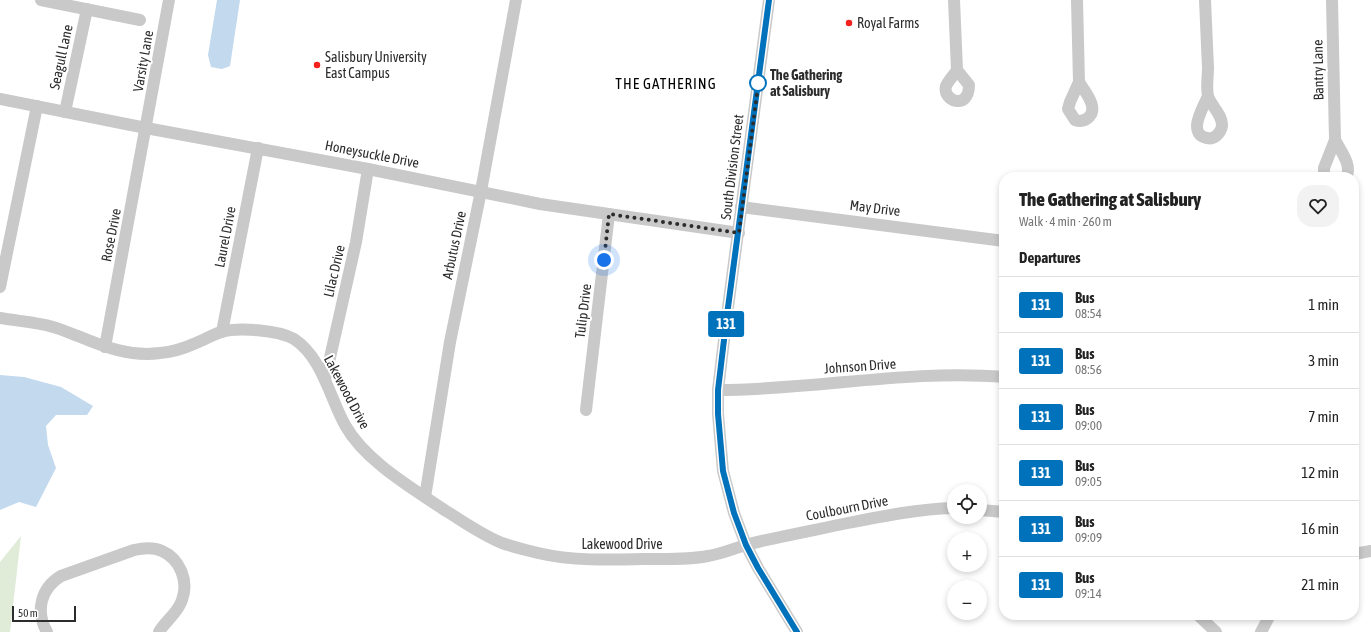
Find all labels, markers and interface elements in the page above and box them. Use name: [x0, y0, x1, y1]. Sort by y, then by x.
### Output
place label: Royal Farms: [857, 15, 919, 31]
marker: Royal Farms: [844, 18, 854, 28]
street label: Seagull Lane: [46, 23, 76, 91]
street label: Varsity Lane: [130, 29, 156, 93]
street label: Bantry Lane: [1309, 39, 1327, 101]
place label: Salisbury University East Campus: [325, 49, 427, 81]
marker: Salisbury University East Campus: [312, 60, 322, 70]
place label: The Gathering at Salisbury: [770, 67, 843, 99]
marker: The Gathering at Salisbury: [749, 74, 767, 92]
district label: THE GATHERING: [615, 75, 717, 92]
street label: South Division Street: [718, 113, 746, 221]
street label: Honeysuckle Drive: [324, 137, 420, 171]
button: heart: [1297, 185, 1339, 227]
text: The Gathering at Salisbury: [1019, 188, 1201, 210]
street label: May Drive: [849, 197, 901, 219]
street label: Laurel Drive: [211, 205, 239, 269]
street label: Rose Drive: [98, 207, 124, 263]
street label: Arbutus Drive: [439, 209, 469, 281]
text: Walk · 4 min · 260 m: [1019, 214, 1112, 229]
street label: Lilac Drive: [320, 243, 348, 299]
text: Departures: [1019, 249, 1081, 266]
your location: [594, 250, 614, 270]
street label: Tulip Drive: [572, 283, 594, 339]
text: Bus: [1075, 289, 1095, 306]
text: 1 min: [1308, 296, 1339, 313]
text: 131: [1031, 297, 1051, 313]
text: 08:54: [1075, 306, 1102, 321]
line badge: 131: [703, 311, 749, 337]
text: 131: [716, 316, 736, 332]
text: Bus: [1075, 345, 1095, 362]
street label: Lakewood Drive: [321, 352, 373, 432]
text: 3 min: [1308, 352, 1339, 369]
text: 131: [1031, 353, 1051, 369]
street label: Johnson Drive: [824, 356, 896, 376]
text: 08:56: [1075, 362, 1102, 377]
text: Bus: [1075, 401, 1095, 418]
text: 7 min: [1308, 408, 1339, 425]
text: 131: [1031, 409, 1051, 425]
text: 09:00: [1075, 418, 1102, 433]
text: Bus: [1075, 457, 1095, 474]
text: 12 min: [1301, 464, 1339, 481]
text: 131: [1031, 465, 1051, 481]
text: 09:05: [1075, 474, 1102, 489]
map controls: [947, 484, 987, 620]
button: locate: [947, 484, 987, 524]
street label: Coulbourn Drive: [805, 492, 889, 524]
text: Bus: [1075, 513, 1095, 530]
text: 16 min: [1301, 520, 1339, 537]
text: 131: [1031, 521, 1051, 537]
text: 09:09: [1075, 530, 1102, 545]
button: +: [947, 532, 987, 572]
street label: Lakewood Drive: [581, 536, 663, 552]
text: Bus: [1075, 569, 1095, 586]
text: 21 min: [1301, 576, 1339, 593]
text: 131: [1031, 577, 1051, 593]
button: −: [947, 580, 987, 620]
text: 09:14: [1075, 586, 1102, 601]
scale bar: [12, 604, 76, 623]
text: 50 m: [18, 607, 38, 619]

